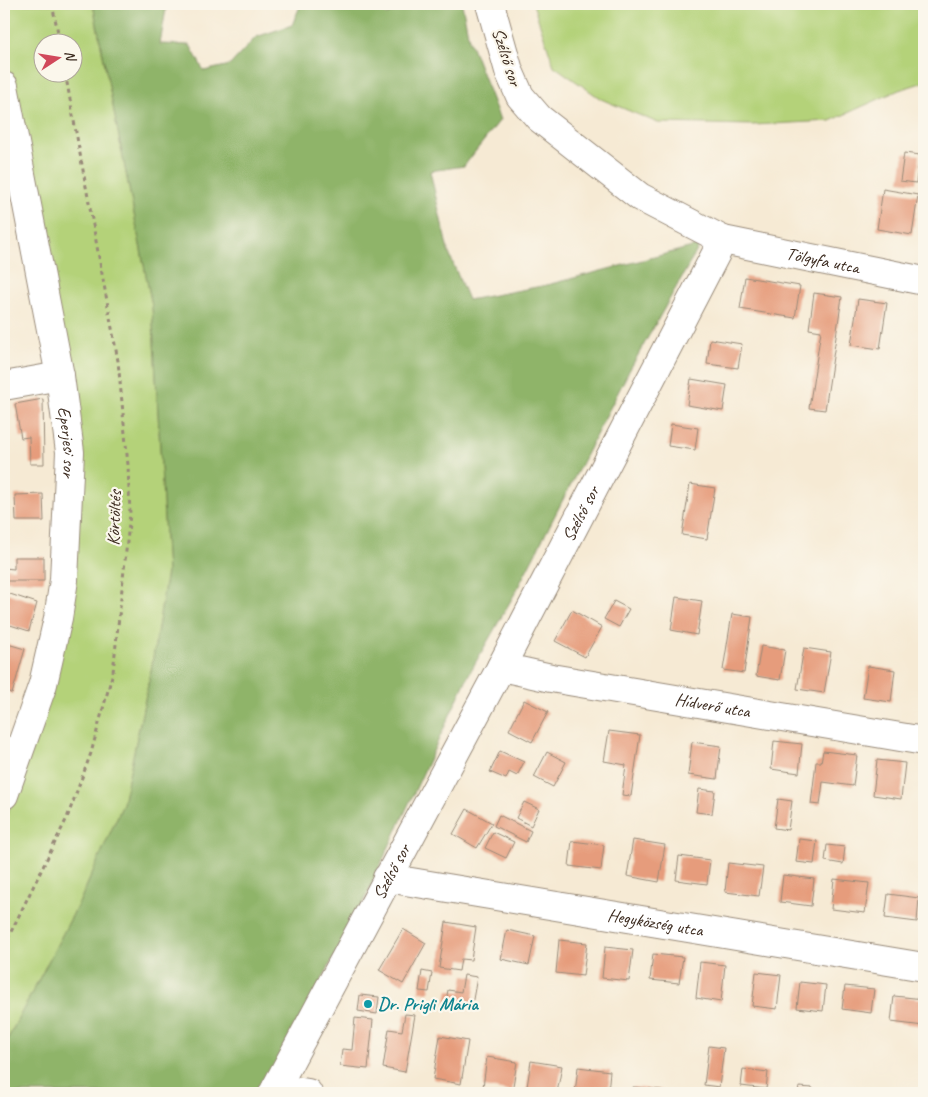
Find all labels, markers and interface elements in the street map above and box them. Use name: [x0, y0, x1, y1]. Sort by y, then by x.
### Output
street label: Szélső sor: [487, 25, 527, 90]
north arrow: [32, 32, 82, 82]
text: N: [61, 49, 80, 64]
street label: Tölgyfa utca: [784, 242, 863, 279]
street label: Eperjesi sor: [53, 405, 81, 480]
street label: Szélső sor: [557, 481, 605, 545]
street label: Körtöltés: [102, 488, 126, 546]
street label: Hídverő utca: [673, 688, 753, 723]
street label: Szélső sor: [368, 839, 416, 903]
street label: Hegyközség utca: [606, 904, 706, 942]
place label: Dr. Prigli Mária: [378, 993, 479, 1015]
marker: Dr. Prigli Mária: [362, 998, 374, 1010]

